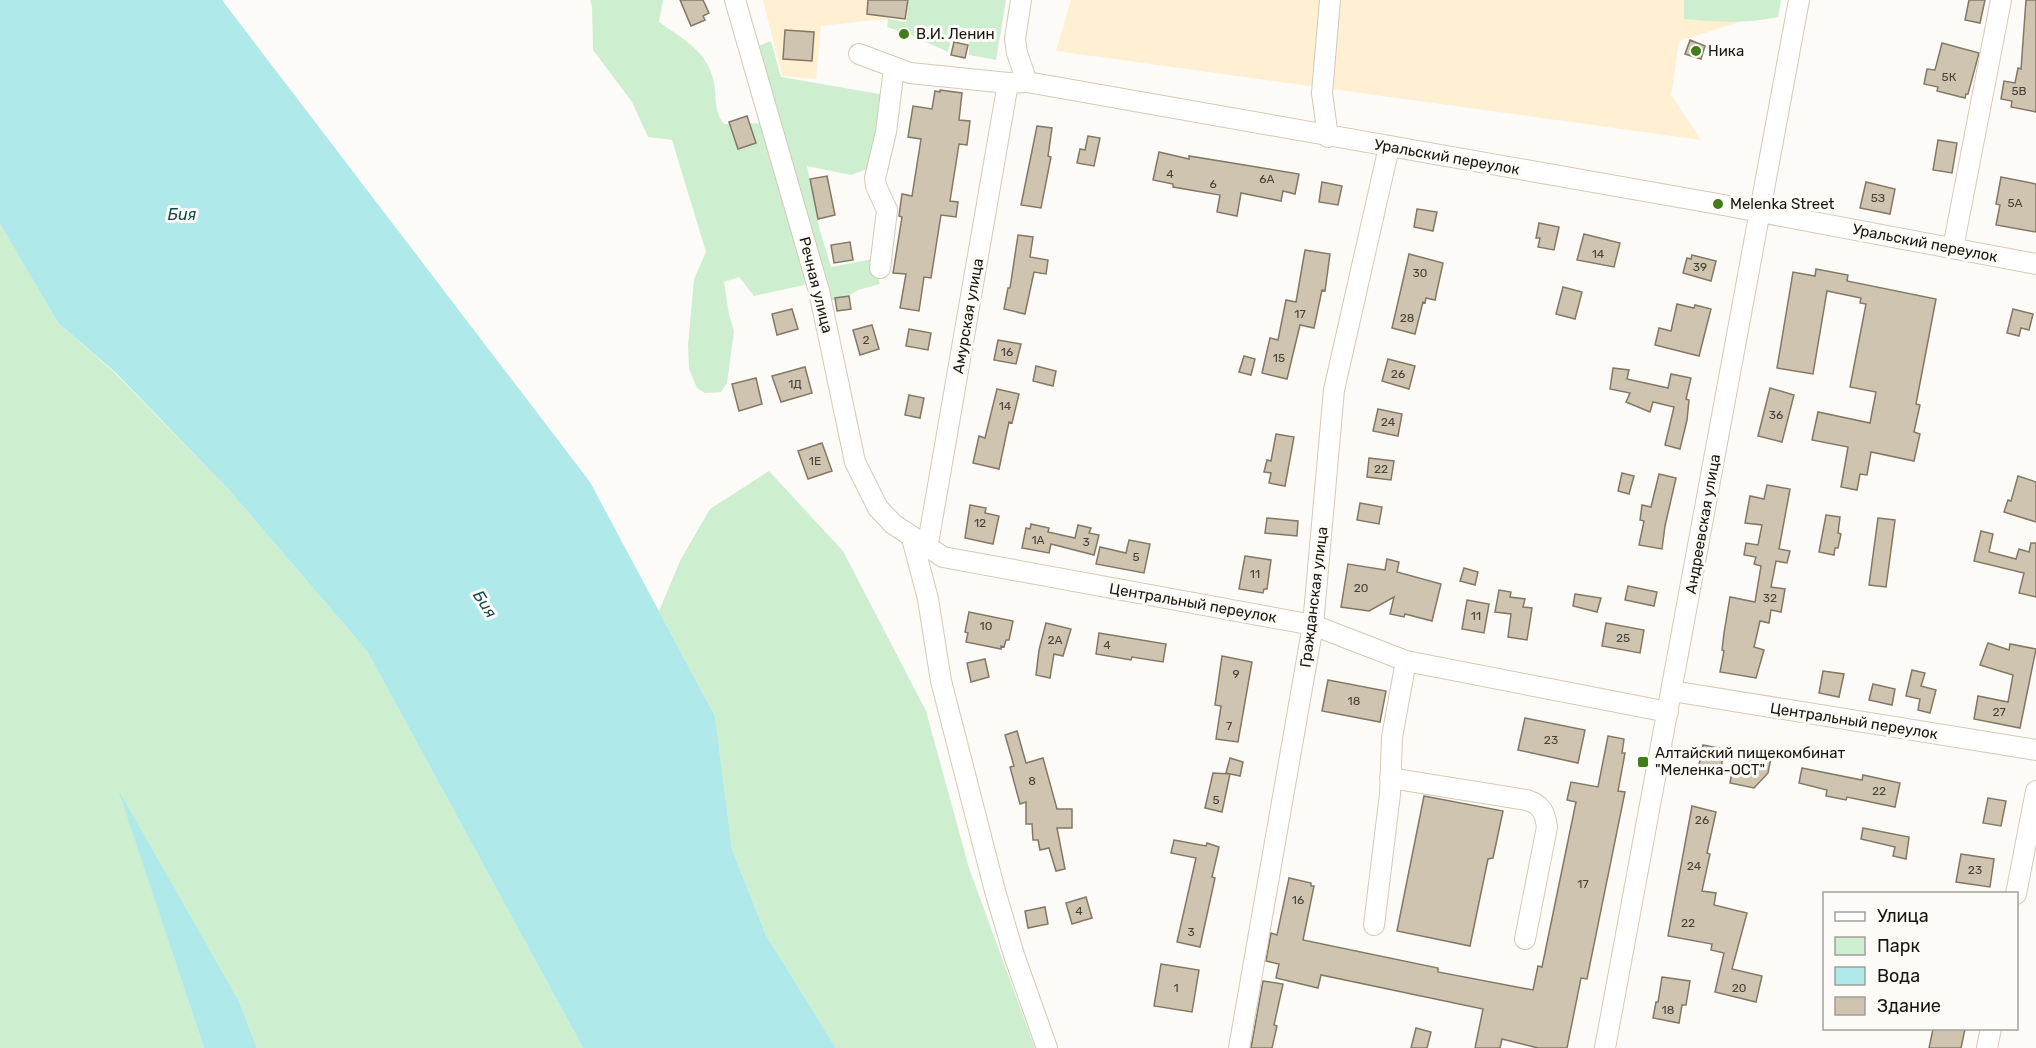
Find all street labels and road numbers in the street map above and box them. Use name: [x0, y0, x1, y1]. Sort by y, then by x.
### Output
street label: Уральский переулок: [1373, 135, 1521, 179]
street label: Уральский переулок: [1851, 220, 1999, 266]
street label: Речная улица: [795, 235, 837, 335]
street label: Амурская улица: [949, 257, 987, 375]
street label: Андреевская улица: [1682, 453, 1724, 595]
street label: Гражданская улица: [1296, 526, 1332, 668]
street label: Центральный переулок: [1108, 579, 1278, 627]
street label: Центральный переулок: [1769, 699, 1939, 743]

